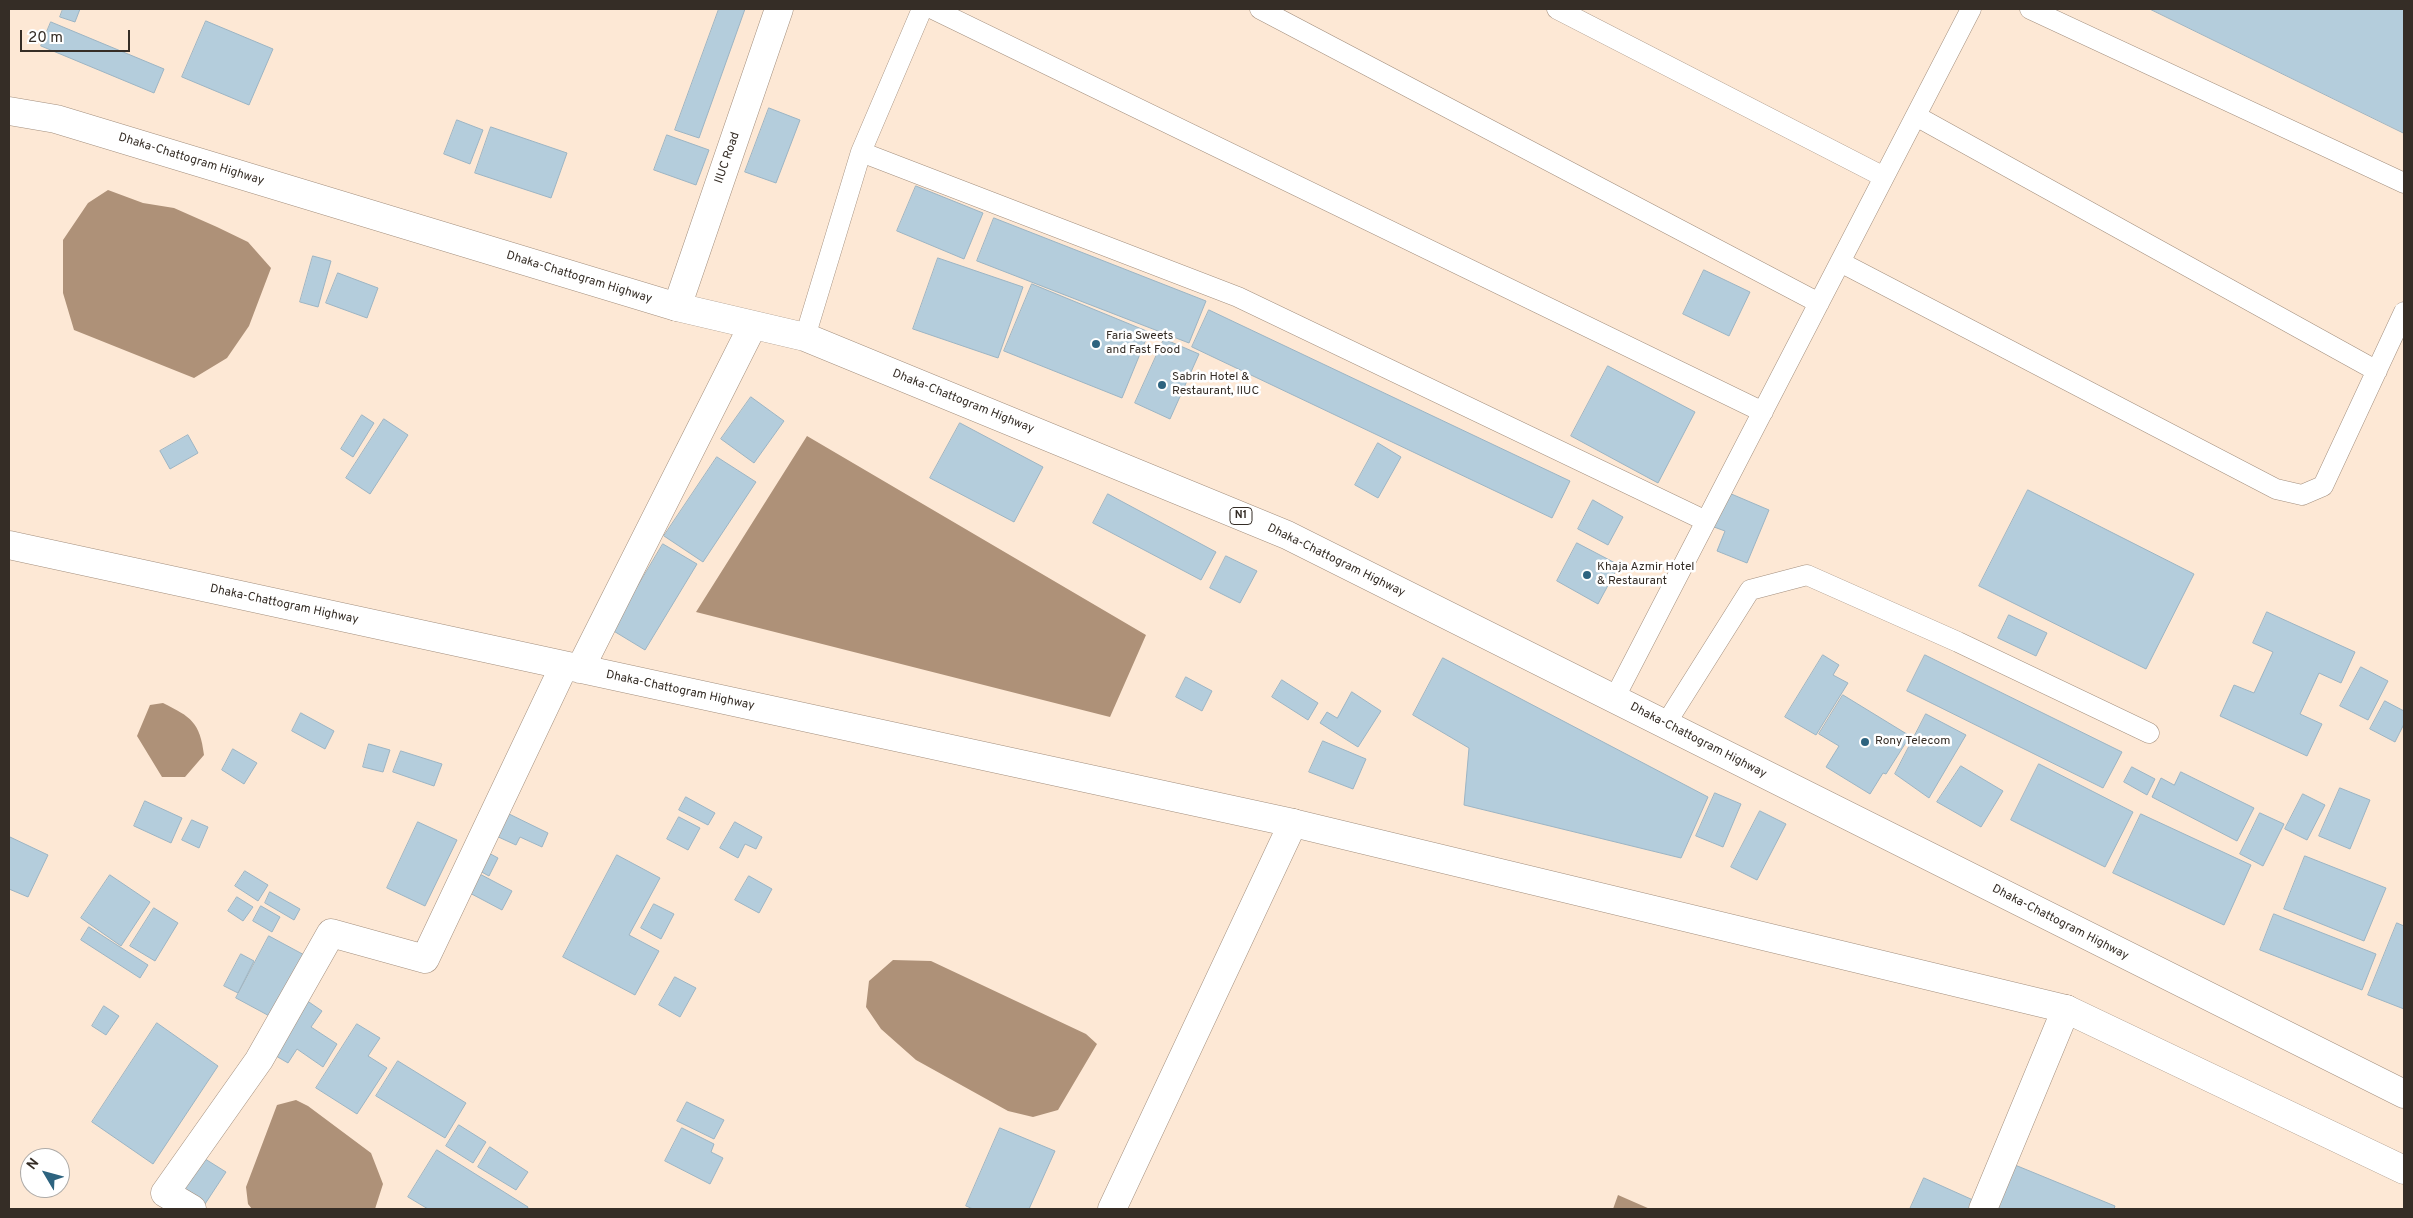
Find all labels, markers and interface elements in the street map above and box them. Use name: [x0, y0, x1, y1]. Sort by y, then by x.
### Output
scale bar: [22, 20, 132, 52]
text: 20 m: [28, 29, 63, 48]
street label: IIUC Road: [713, 130, 743, 186]
street label: Dhaka-Chattogram Highway: [116, 131, 266, 189]
street label: Dhaka-Chattogram Highway: [504, 249, 654, 307]
place label: Faria Sweets and Fast Food: [1106, 330, 1180, 358]
marker: Faria Sweets and Fast Food: [1090, 338, 1102, 350]
street label: Dhaka-Chattogram Highway: [890, 367, 1036, 437]
place label: Sabrin Hotel & Restaurant, IIUC: [1172, 371, 1259, 399]
marker: Sabrin Hotel & Restaurant, IIUC: [1156, 379, 1168, 391]
road number: N1: [1230, 508, 1252, 524]
street label: Dhaka-Chattogram Highway: [1265, 521, 1407, 601]
place label: Khaja Azmir Hotel & Restaurant: [1597, 561, 1695, 589]
marker: Khaja Azmir Hotel & Restaurant: [1581, 569, 1593, 581]
street label: Dhaka-Chattogram Highway: [208, 582, 360, 628]
street label: Dhaka-Chattogram Highway: [604, 668, 756, 714]
street label: Dhaka-Chattogram Highway: [1627, 700, 1769, 782]
place label: Rony Telecom: [1875, 735, 1950, 749]
marker: Rony Telecom: [1859, 736, 1871, 748]
street label: Dhaka-Chattogram Highway: [1989, 882, 2131, 964]
north arrow: [20, 1148, 70, 1198]
text: N: [24, 1155, 43, 1173]

